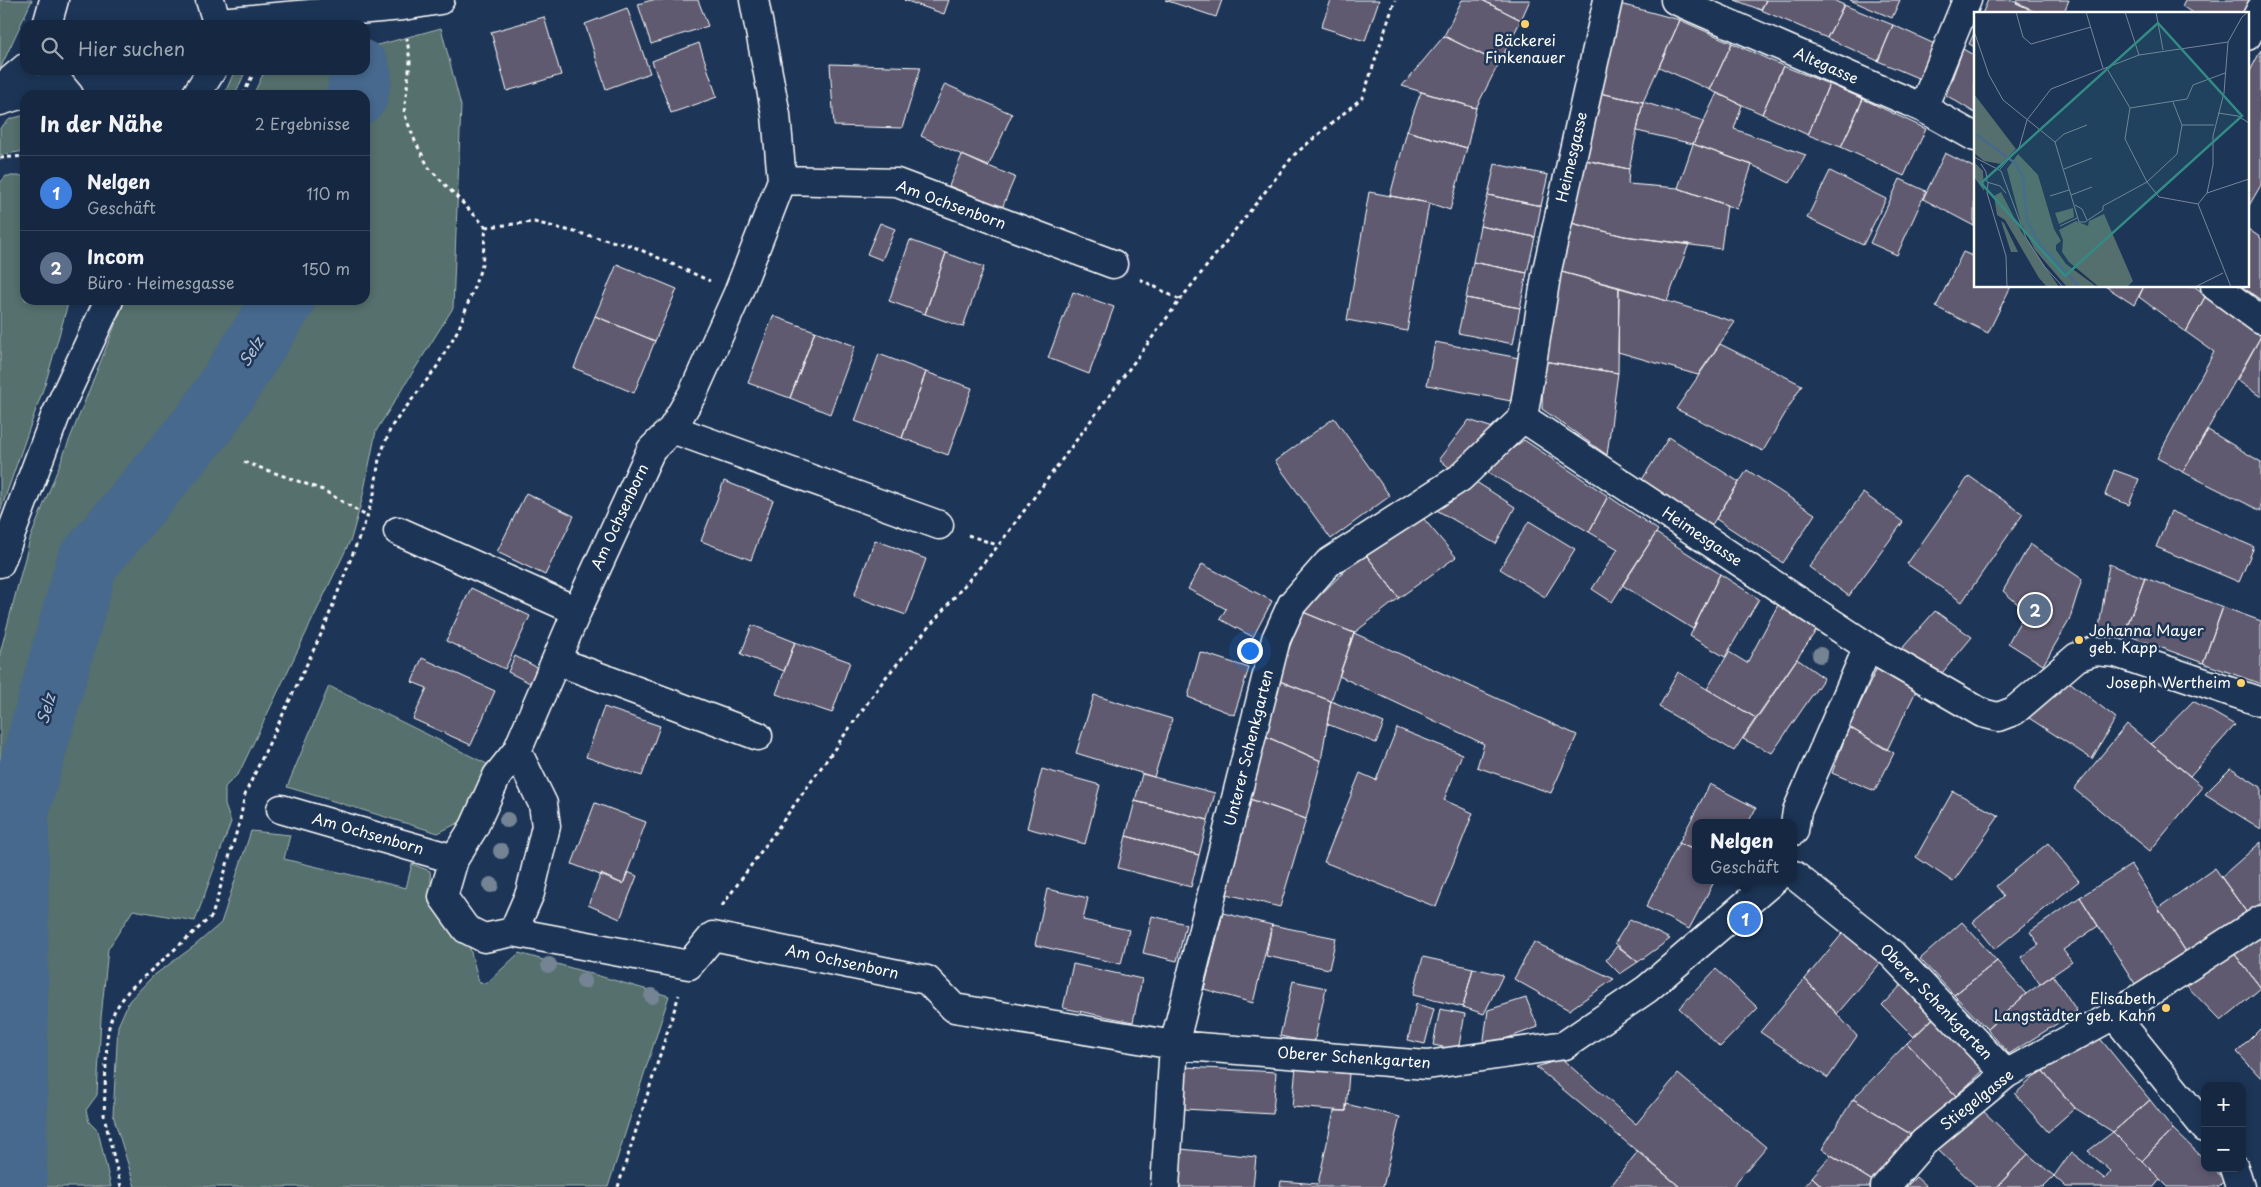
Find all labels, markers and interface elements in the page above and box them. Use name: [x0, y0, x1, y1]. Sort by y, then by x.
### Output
inset map: [1974, 12, 2248, 288]
marker: Bäckerei Finkenauer: [1519, 18, 1531, 30]
search box: [20, 20, 370, 75]
place label: Bäckerei Finkenauer: [1485, 28, 1565, 68]
icon: search: [38, 34, 66, 62]
text: Hier suchen: [78, 34, 185, 62]
street label: Altegasse: [1791, 40, 1863, 89]
text: In der Nähe: [40, 107, 162, 139]
street label: Heimesgasse: [1549, 109, 1592, 204]
text: 2 Ergebnisse: [255, 111, 350, 135]
text: Nelgen: [87, 167, 150, 195]
street label: Am Ochsenborn: [893, 173, 1010, 234]
text: 1: [52, 181, 60, 205]
text: 110 m: [307, 181, 350, 205]
text: Geschäft: [87, 195, 156, 219]
text: Incom: [87, 242, 144, 270]
text: 2: [50, 256, 62, 280]
text: 150 m: [302, 256, 350, 280]
text: Büro · Heimesgasse: [87, 270, 234, 294]
water label: Selz: [232, 330, 270, 371]
street label: Am Ochsenborn: [584, 459, 653, 573]
street label: Heimesgasse: [1658, 500, 1748, 571]
pin: 2: [2019, 591, 2051, 629]
place label: Johanna Mayer geb. Kapp: [2089, 618, 2204, 658]
marker: Johanna Mayer geb. Kapp: [2073, 634, 2085, 646]
your location: [1237, 638, 1263, 664]
street label: Unterer Schenkgarten: [1217, 667, 1278, 828]
place label: Joseph Wertheim: [2106, 670, 2231, 693]
marker: Joseph Wertheim: [2235, 677, 2247, 689]
water label: Selz: [30, 689, 61, 727]
street label: Am Ochsenborn: [310, 806, 427, 859]
popup: [1692, 819, 1797, 884]
text: Nelgen: [1710, 826, 1773, 854]
text: Geschäft: [1710, 854, 1779, 878]
pin: 1: [1729, 900, 1761, 938]
street label: Am Ochsenborn: [784, 937, 901, 984]
street label: Oberer Schenkgarten: [1875, 938, 1999, 1064]
place label: Elisabeth Langstädter geb. Kahn: [1994, 986, 2156, 1026]
marker: Elisabeth Langstädter geb. Kahn: [2160, 1002, 2172, 1014]
street label: Oberer Schenkgarten: [1277, 1040, 1432, 1073]
street label: Stiegelgasse: [1934, 1063, 2018, 1135]
map controls: [2201, 1082, 2246, 1172]
button: +: [2201, 1082, 2246, 1127]
button: −: [2201, 1127, 2246, 1172]

